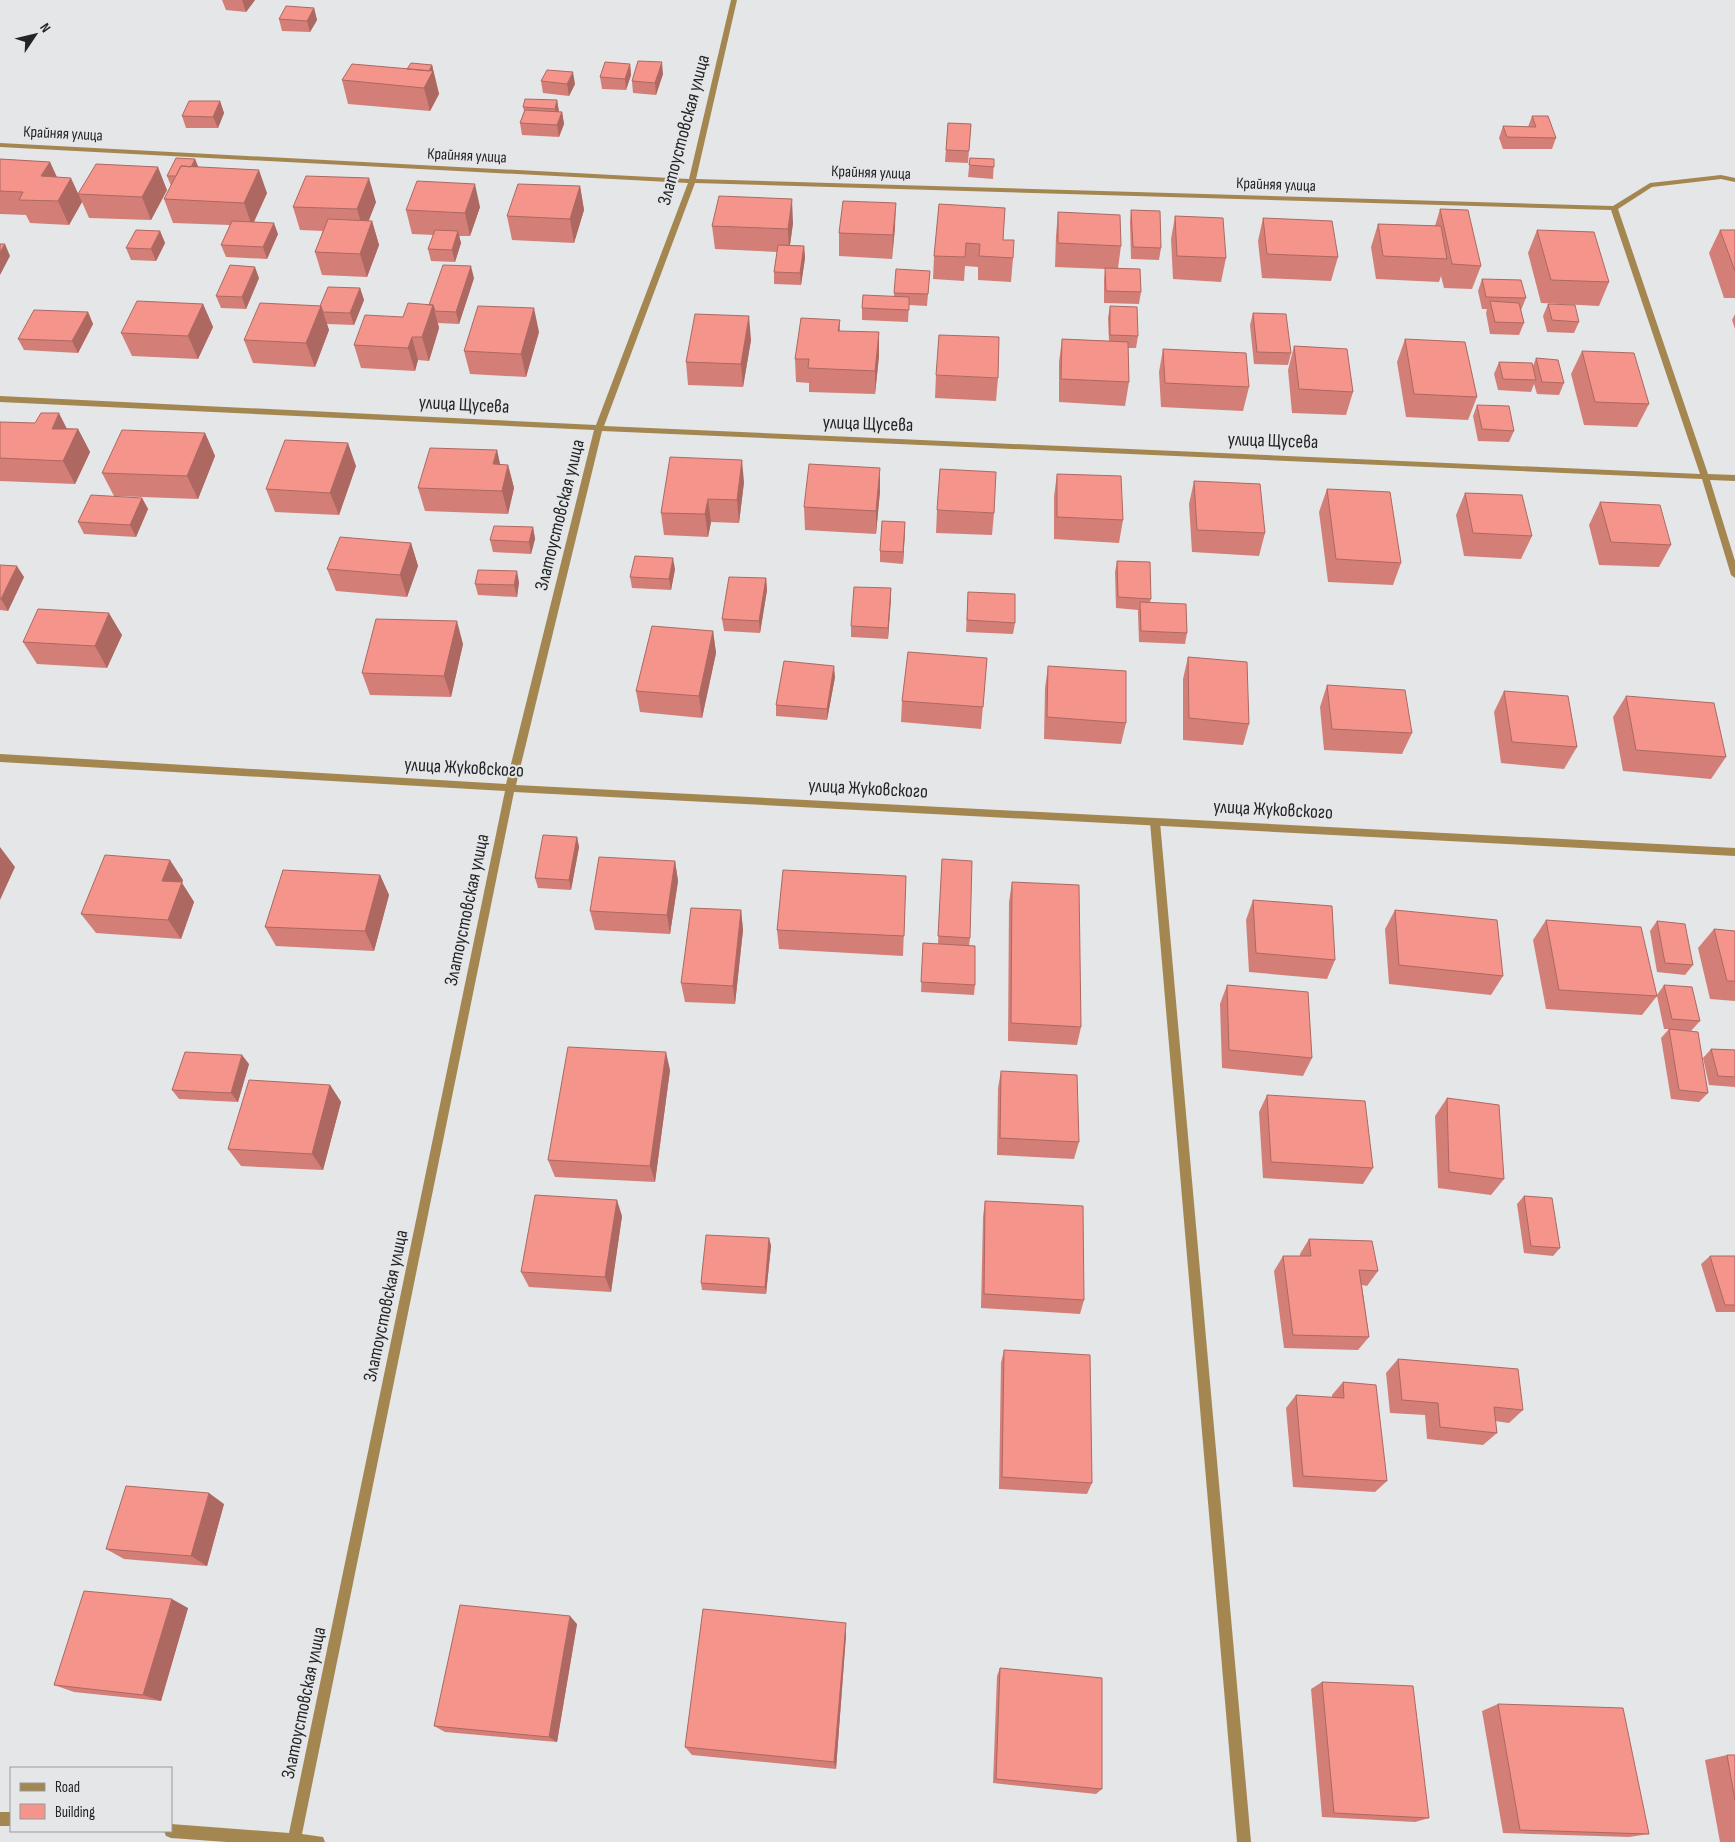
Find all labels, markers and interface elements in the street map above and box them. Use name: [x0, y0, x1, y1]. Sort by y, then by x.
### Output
north arrow: [10, 10, 60, 60]
text: N: [36, 20, 54, 36]
street label: Златоустовская улица: [653, 52, 715, 208]
street label: Крайняя улица: [23, 122, 103, 146]
street label: Крайняя улица: [427, 144, 507, 168]
street label: Крайняя улица: [831, 162, 911, 184]
street label: Крайняя улица: [1236, 174, 1316, 196]
street label: улица Щусева: [418, 391, 510, 419]
street label: улица Щусева: [822, 411, 914, 437]
street label: улица Щусева: [1227, 428, 1319, 454]
street label: Златоустовская улица: [530, 437, 590, 593]
street label: улица Жуковского: [404, 753, 524, 783]
street label: улица Жуковского: [808, 774, 928, 804]
street label: улица Жуковского: [1213, 795, 1333, 825]
street label: Златоустовская улица: [440, 832, 494, 988]
street label: Златоустовская улица: [359, 1228, 413, 1384]
street label: Златоустовская улица: [277, 1625, 331, 1781]
legend: [10, 1767, 172, 1832]
text: Road: [55, 1778, 80, 1797]
text: Building: [55, 1803, 95, 1822]

